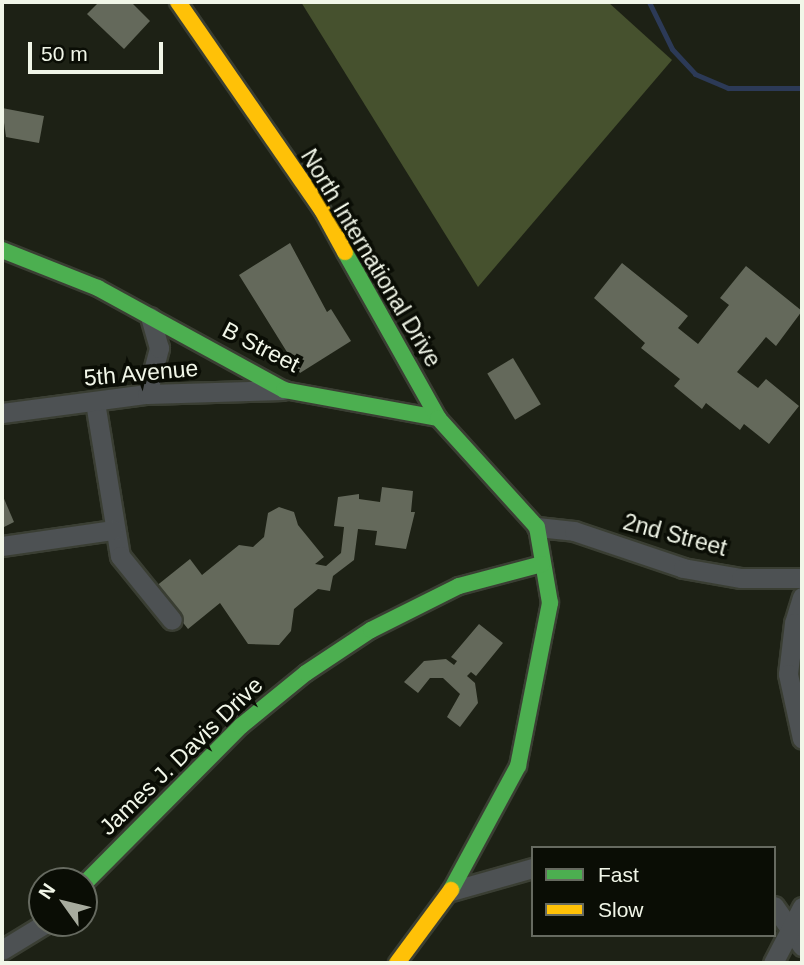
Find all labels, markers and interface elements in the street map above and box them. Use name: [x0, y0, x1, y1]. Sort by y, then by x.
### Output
scale bar: [32, 28, 166, 72]
text: 50 m: [41, 42, 88, 65]
street label: North International Drive: [295, 144, 447, 372]
street label: B Street: [218, 316, 304, 378]
street label: 5th Avenue: [82, 354, 200, 392]
street label: 2nd Street: [620, 508, 730, 562]
street label: James J. Davis Drive: [94, 671, 268, 841]
legend: [531, 846, 776, 937]
text: Fast: [598, 863, 639, 886]
north arrow: [28, 867, 98, 937]
text: N: [34, 880, 59, 903]
text: Slow: [598, 898, 644, 921]

